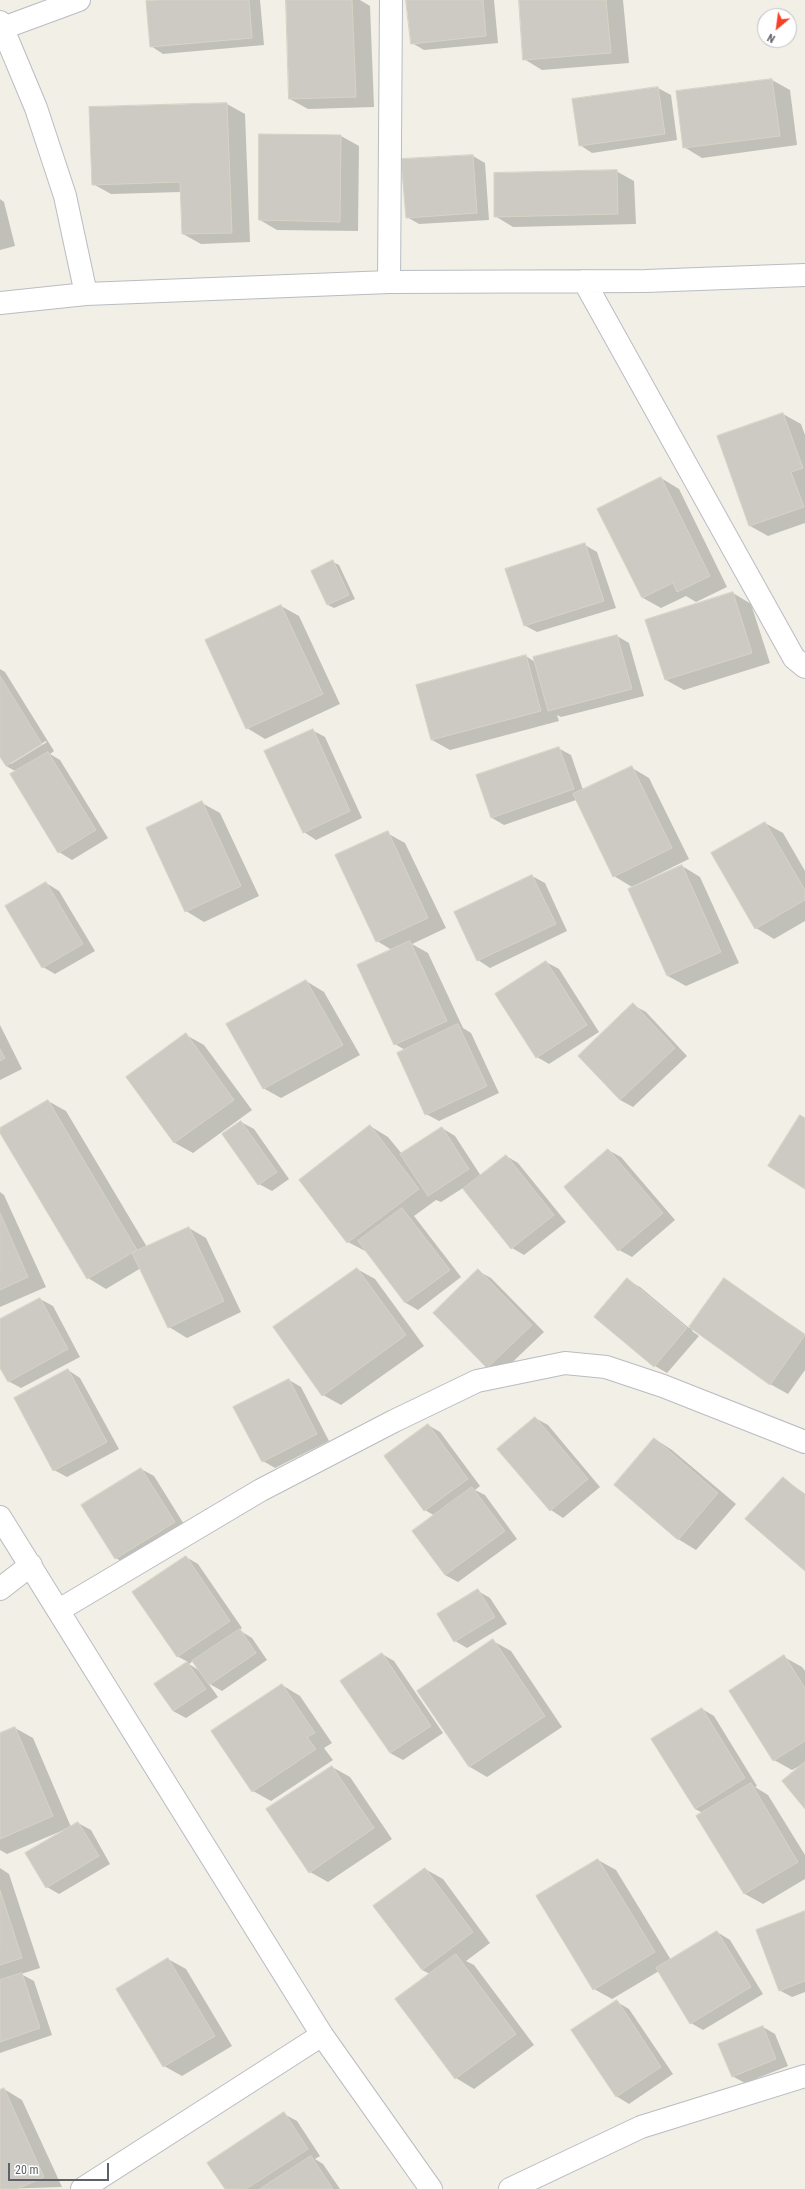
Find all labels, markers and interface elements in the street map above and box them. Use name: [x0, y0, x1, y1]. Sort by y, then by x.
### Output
north arrow: [757, 8, 797, 48]
text: N: [765, 31, 778, 45]
scale bar: [10, 2155, 111, 2181]
text: 20 m: [15, 2163, 39, 2177]

